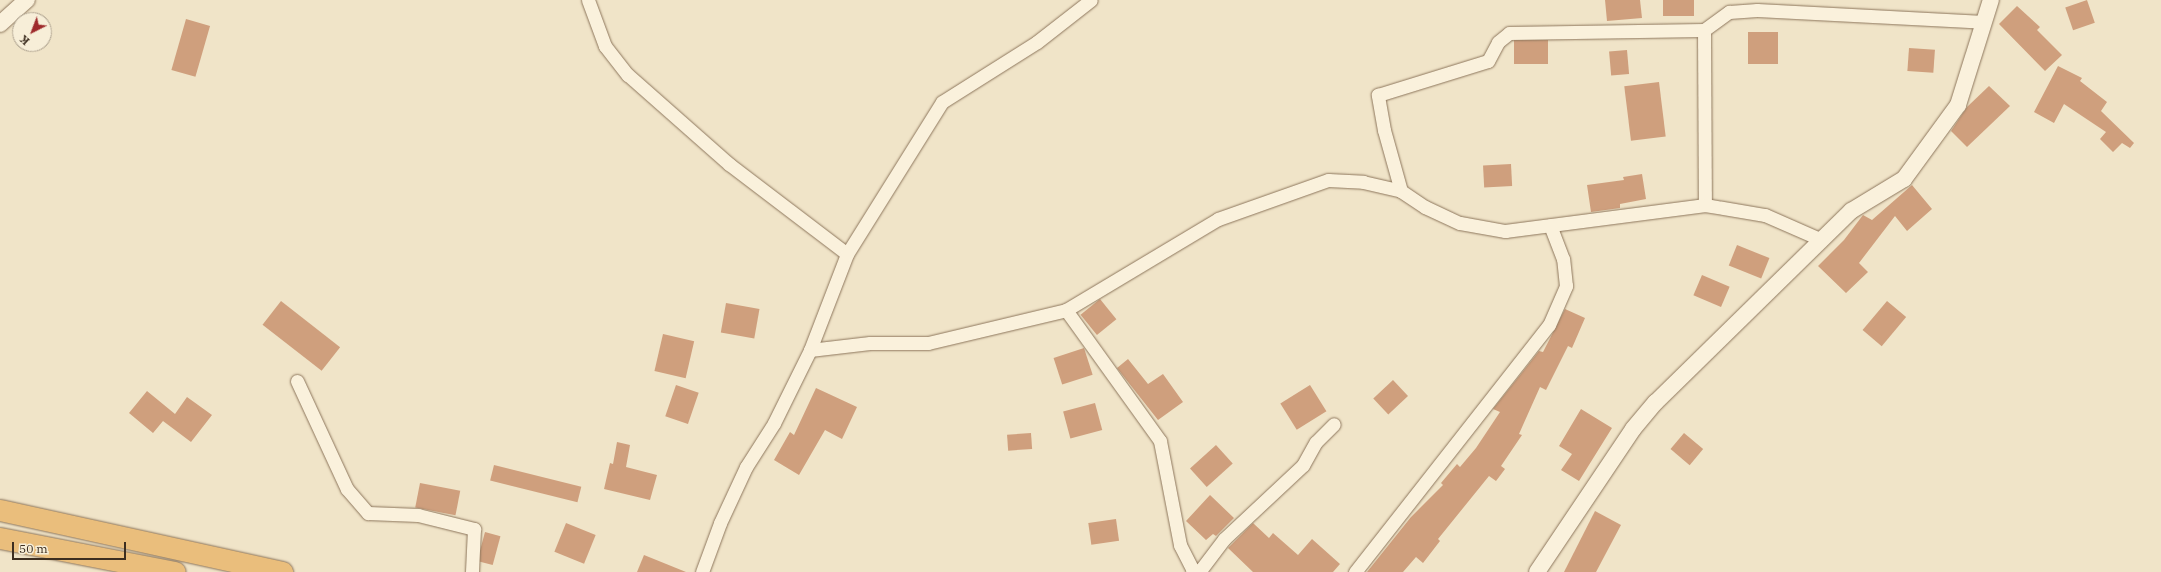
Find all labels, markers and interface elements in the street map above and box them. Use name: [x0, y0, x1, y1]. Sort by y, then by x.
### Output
north arrow: [12, 12, 52, 52]
text: K: [17, 32, 32, 48]
scale bar: [14, 534, 128, 560]
text: 50 m: [19, 541, 48, 556]

